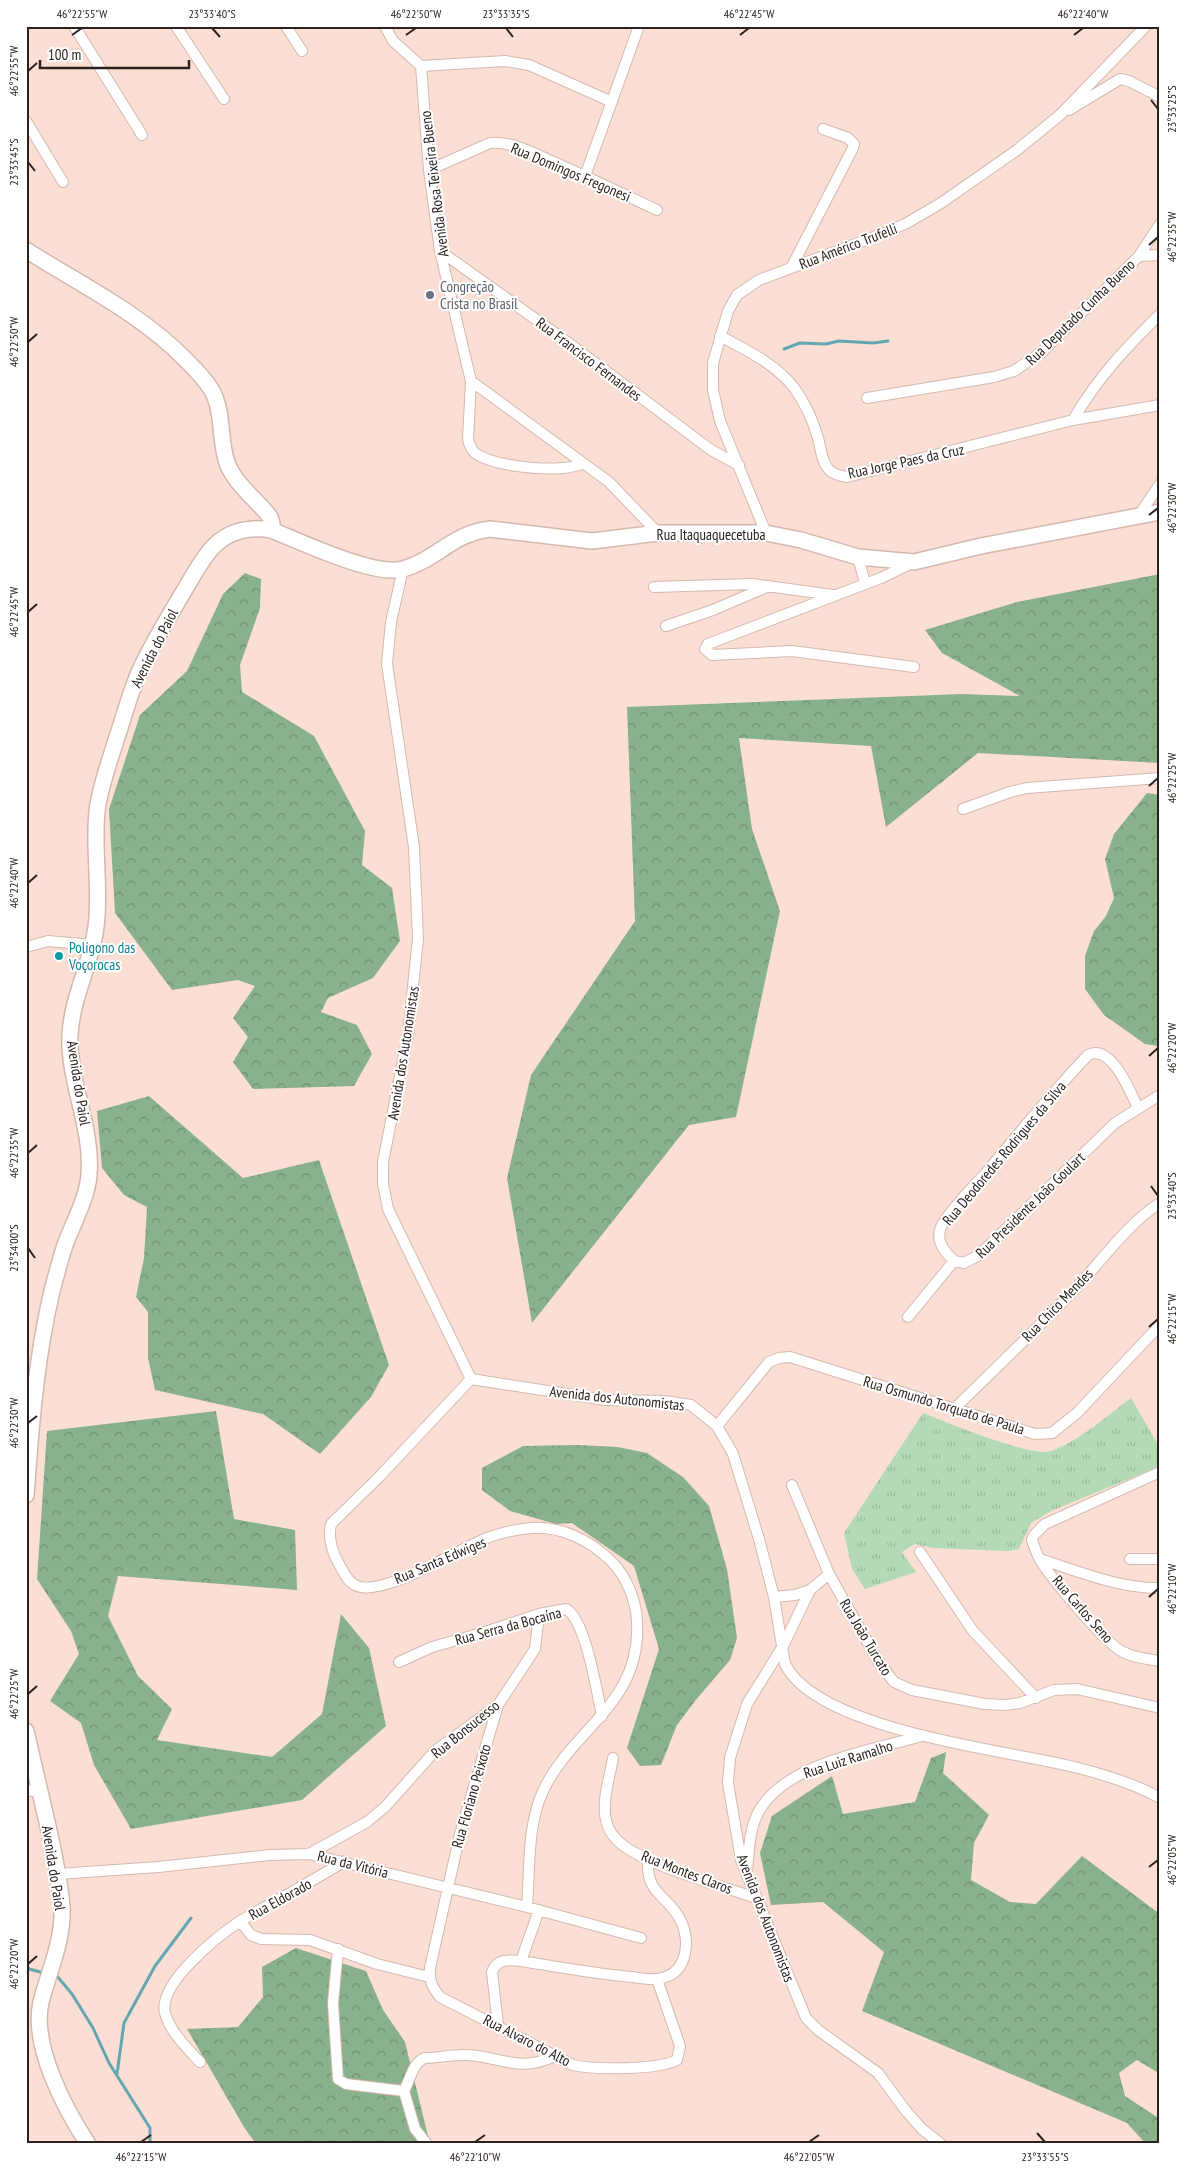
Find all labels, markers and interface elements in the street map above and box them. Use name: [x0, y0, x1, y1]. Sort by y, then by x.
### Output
text: 46°22'55"W: [57, 6, 107, 21]
text: 23°33'40"S: [188, 6, 236, 21]
text: 46°22'50"W: [391, 6, 441, 21]
text: 23°33'35"S: [482, 6, 530, 21]
text: 46°22'45"W: [724, 6, 774, 21]
text: 46°22'40"W: [1058, 6, 1108, 21]
scale bar: [40, 38, 189, 70]
text: 100 m: [48, 45, 81, 64]
text: 46°22'55"W: [6, 46, 21, 96]
text: 23°33'25"S: [1164, 85, 1179, 133]
street label: Avenida Rosa Teixeira Bueno: [416, 110, 452, 258]
text: 23°33'45"S: [6, 138, 21, 186]
street label: Rua Domingos Fregonesi: [508, 138, 634, 206]
text: 46°22'35"W: [1164, 212, 1179, 262]
street label: Rua Américo Trufelli: [796, 219, 900, 273]
street label: Rua Deputado Cunha Bueno: [1021, 255, 1139, 369]
place label: Congreção Crista no Brasil: [440, 277, 518, 313]
marker: Congreção Crista no Brasil: [424, 289, 436, 301]
street label: Rua Francisco Fernandes: [532, 313, 646, 405]
text: 46°22'50"W: [6, 317, 21, 367]
street label: Rua Jorge Paes da Cruz: [846, 439, 966, 483]
text: 46°22'30"W: [1164, 483, 1179, 533]
street label: Rua Itaquaquecetuba: [657, 525, 766, 544]
text: 46°22'45"W: [6, 587, 21, 637]
street label: Avenida do Paiol: [126, 605, 182, 691]
text: 46°22'25"W: [1164, 753, 1179, 803]
text: 46°22'40"W: [6, 858, 21, 908]
place label: Polígono das Voçorocas: [68, 938, 135, 974]
marker: Polígono das Voçorocas: [53, 950, 65, 962]
street label: Avenida dos Autonomistas: [383, 985, 423, 1121]
text: 46°22'20"W: [1164, 1023, 1179, 1073]
street label: Avenida do Paiol: [63, 1039, 95, 1127]
street label: Rua Deodoredes Rodrigues da Silva: [938, 1077, 1070, 1229]
text: 46°22'35"W: [6, 1128, 21, 1178]
street label: Rua Presidente João Goulart: [971, 1148, 1089, 1262]
text: 23°33'40"S: [1164, 1172, 1179, 1220]
text: 23°34'00"S: [6, 1224, 21, 1272]
street label: Rua Chico Mendes: [1017, 1264, 1097, 1346]
text: 46°22'15"W: [1164, 1294, 1179, 1344]
street label: Rua Osmundo Torquato de Paula: [861, 1371, 1027, 1439]
street label: Avenida dos Autonomistas: [549, 1381, 685, 1415]
text: 46°22'30"W: [6, 1398, 21, 1448]
street label: Rua Santa Edwiges: [391, 1532, 489, 1588]
text: 46°22'10"W: [1164, 1564, 1179, 1614]
street label: Rua Carlos Seno: [1048, 1571, 1118, 1647]
street label: Rua João Turcato: [836, 1595, 896, 1679]
street label: Rua Serra da Bocaína: [453, 1603, 563, 1649]
text: 46°22'25"W: [6, 1669, 21, 1719]
street label: Rua Bonsucesso: [427, 1696, 503, 1762]
street label: Rua Luiz Ramalho: [801, 1736, 895, 1782]
street label: Rua Floriano Peixoto: [447, 1742, 495, 1850]
street label: Avenida do Paiol: [38, 1824, 70, 1912]
text: 46°22'05"W: [1164, 1835, 1179, 1885]
street label: Rua da Vitória: [316, 1846, 390, 1882]
street label: Rua Montes Claros: [639, 1846, 735, 1898]
street label: Avenida dos Autonomistas: [733, 1851, 799, 1985]
street label: Rua Eldorado: [245, 1874, 315, 1924]
text: 46°22'20"W: [6, 1939, 21, 1989]
street label: Rua Alvaro do Alto: [480, 2010, 574, 2070]
text: 46°22'15"W: [116, 2149, 166, 2164]
text: 46°22'10"W: [450, 2149, 500, 2164]
text: 46°22'05"W: [784, 2149, 834, 2164]
text: 23°33'55"S: [1021, 2149, 1069, 2164]

